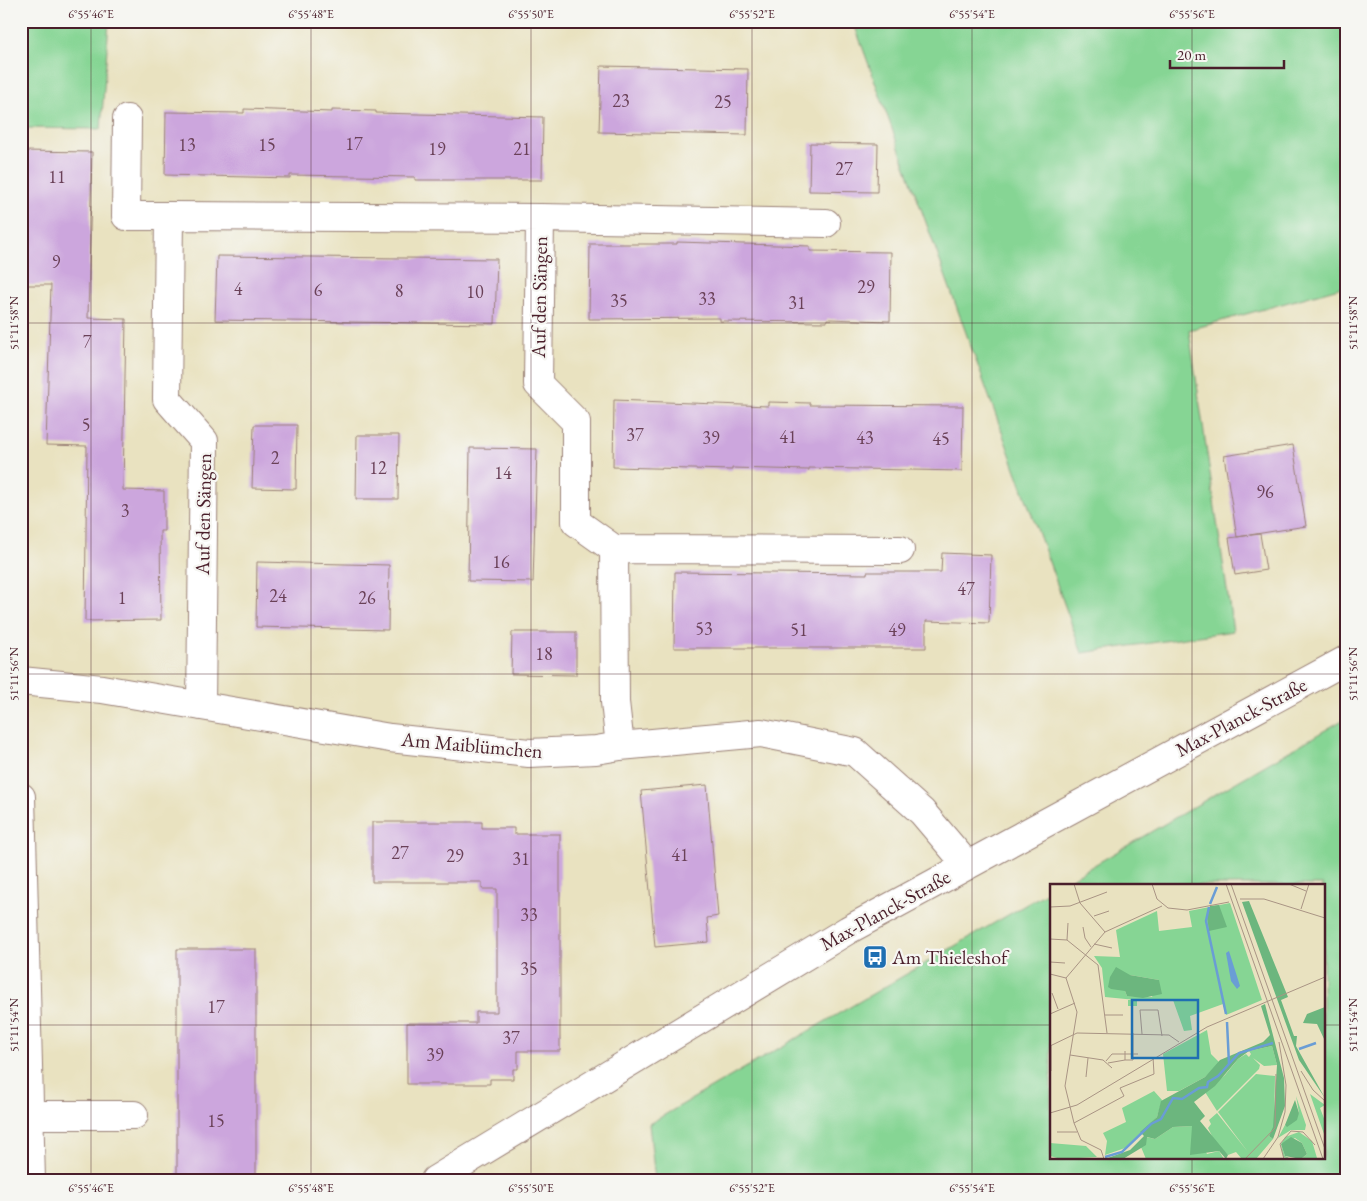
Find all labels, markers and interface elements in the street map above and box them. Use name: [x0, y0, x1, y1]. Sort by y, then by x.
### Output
text: 6°55'46"E: [68, 6, 114, 22]
text: 6°55'48"E: [288, 6, 334, 22]
text: 6°55'50"E: [508, 6, 554, 22]
text: 6°55'52"E: [729, 6, 775, 22]
text: 6°55'54"E: [949, 6, 995, 22]
text: 6°55'56"E: [1169, 6, 1215, 22]
scale bar: [1170, 38, 1283, 70]
text: 20 m: [1177, 45, 1206, 64]
house number: 23: [612, 89, 630, 112]
house number: 25: [714, 90, 732, 113]
house number: 17: [345, 132, 363, 155]
house number: 13: [178, 133, 196, 156]
house number: 15: [258, 133, 276, 156]
house number: 19: [428, 137, 446, 160]
house number: 21: [513, 137, 531, 160]
house number: 27: [835, 157, 853, 180]
house number: 11: [48, 165, 66, 188]
street label: Auf den Sängen: [525, 235, 553, 359]
house number: 9: [52, 250, 61, 273]
house number: 29: [857, 275, 875, 298]
house number: 4: [234, 277, 243, 300]
house number: 6: [314, 278, 323, 301]
house number: 8: [395, 279, 403, 302]
house number: 10: [466, 280, 484, 303]
house number: 33: [698, 287, 716, 310]
house number: 35: [610, 289, 628, 312]
house number: 31: [788, 291, 806, 314]
text: 51°11'58"N: [6, 296, 22, 350]
text: 51°11'58"N: [1345, 296, 1361, 350]
house number: 7: [83, 330, 92, 353]
house number: 5: [82, 413, 90, 436]
house number: 37: [626, 423, 644, 446]
house number: 41: [779, 425, 797, 448]
house number: 39: [702, 426, 720, 449]
house number: 43: [856, 426, 874, 449]
house number: 45: [932, 427, 950, 450]
house number: 2: [271, 446, 280, 469]
street label: Auf den Sängen: [189, 452, 217, 576]
house number: 12: [369, 456, 387, 479]
house number: 14: [494, 461, 512, 484]
house number: 96: [1256, 480, 1274, 503]
house number: 3: [121, 499, 129, 522]
house number: 16: [492, 550, 510, 573]
house number: 47: [957, 577, 975, 600]
house number: 24: [269, 584, 287, 607]
house number: 1: [118, 586, 126, 609]
house number: 26: [358, 586, 376, 609]
house number: 53: [695, 617, 713, 640]
house number: 51: [790, 618, 808, 641]
house number: 49: [888, 618, 906, 641]
house number: 18: [535, 642, 553, 665]
text: 51°11'56"N: [6, 647, 22, 701]
text: 51°11'56"N: [1345, 647, 1361, 701]
street label: Max-Planck-Straße: [1171, 671, 1311, 763]
street label: Am Maiblümchen: [399, 726, 544, 764]
house number: 27: [391, 841, 409, 864]
house number: 41: [671, 843, 689, 866]
house number: 29: [446, 844, 464, 867]
house number: 31: [512, 847, 530, 870]
street label: Max-Planck-Straße: [815, 863, 955, 957]
inset map: [1050, 884, 1324, 1158]
house number: 33: [520, 903, 538, 926]
bus stop icon: Am Thieleshof: [862, 944, 888, 970]
place label: Am Thieleshof: [891, 944, 1010, 970]
house number: 35: [520, 957, 538, 980]
house number: 17: [207, 995, 225, 1018]
text: 51°11'54"N: [6, 998, 22, 1052]
text: 51°11'54"N: [1345, 998, 1361, 1052]
house number: 37: [502, 1026, 520, 1049]
house number: 39: [426, 1043, 444, 1066]
house number: 15: [207, 1109, 225, 1132]
text: 6°55'46"E: [68, 1180, 114, 1196]
text: 6°55'48"E: [288, 1180, 334, 1196]
text: 6°55'50"E: [508, 1180, 554, 1196]
text: 6°55'52"E: [729, 1180, 775, 1196]
text: 6°55'54"E: [949, 1180, 995, 1196]
text: 6°55'56"E: [1169, 1180, 1215, 1196]

